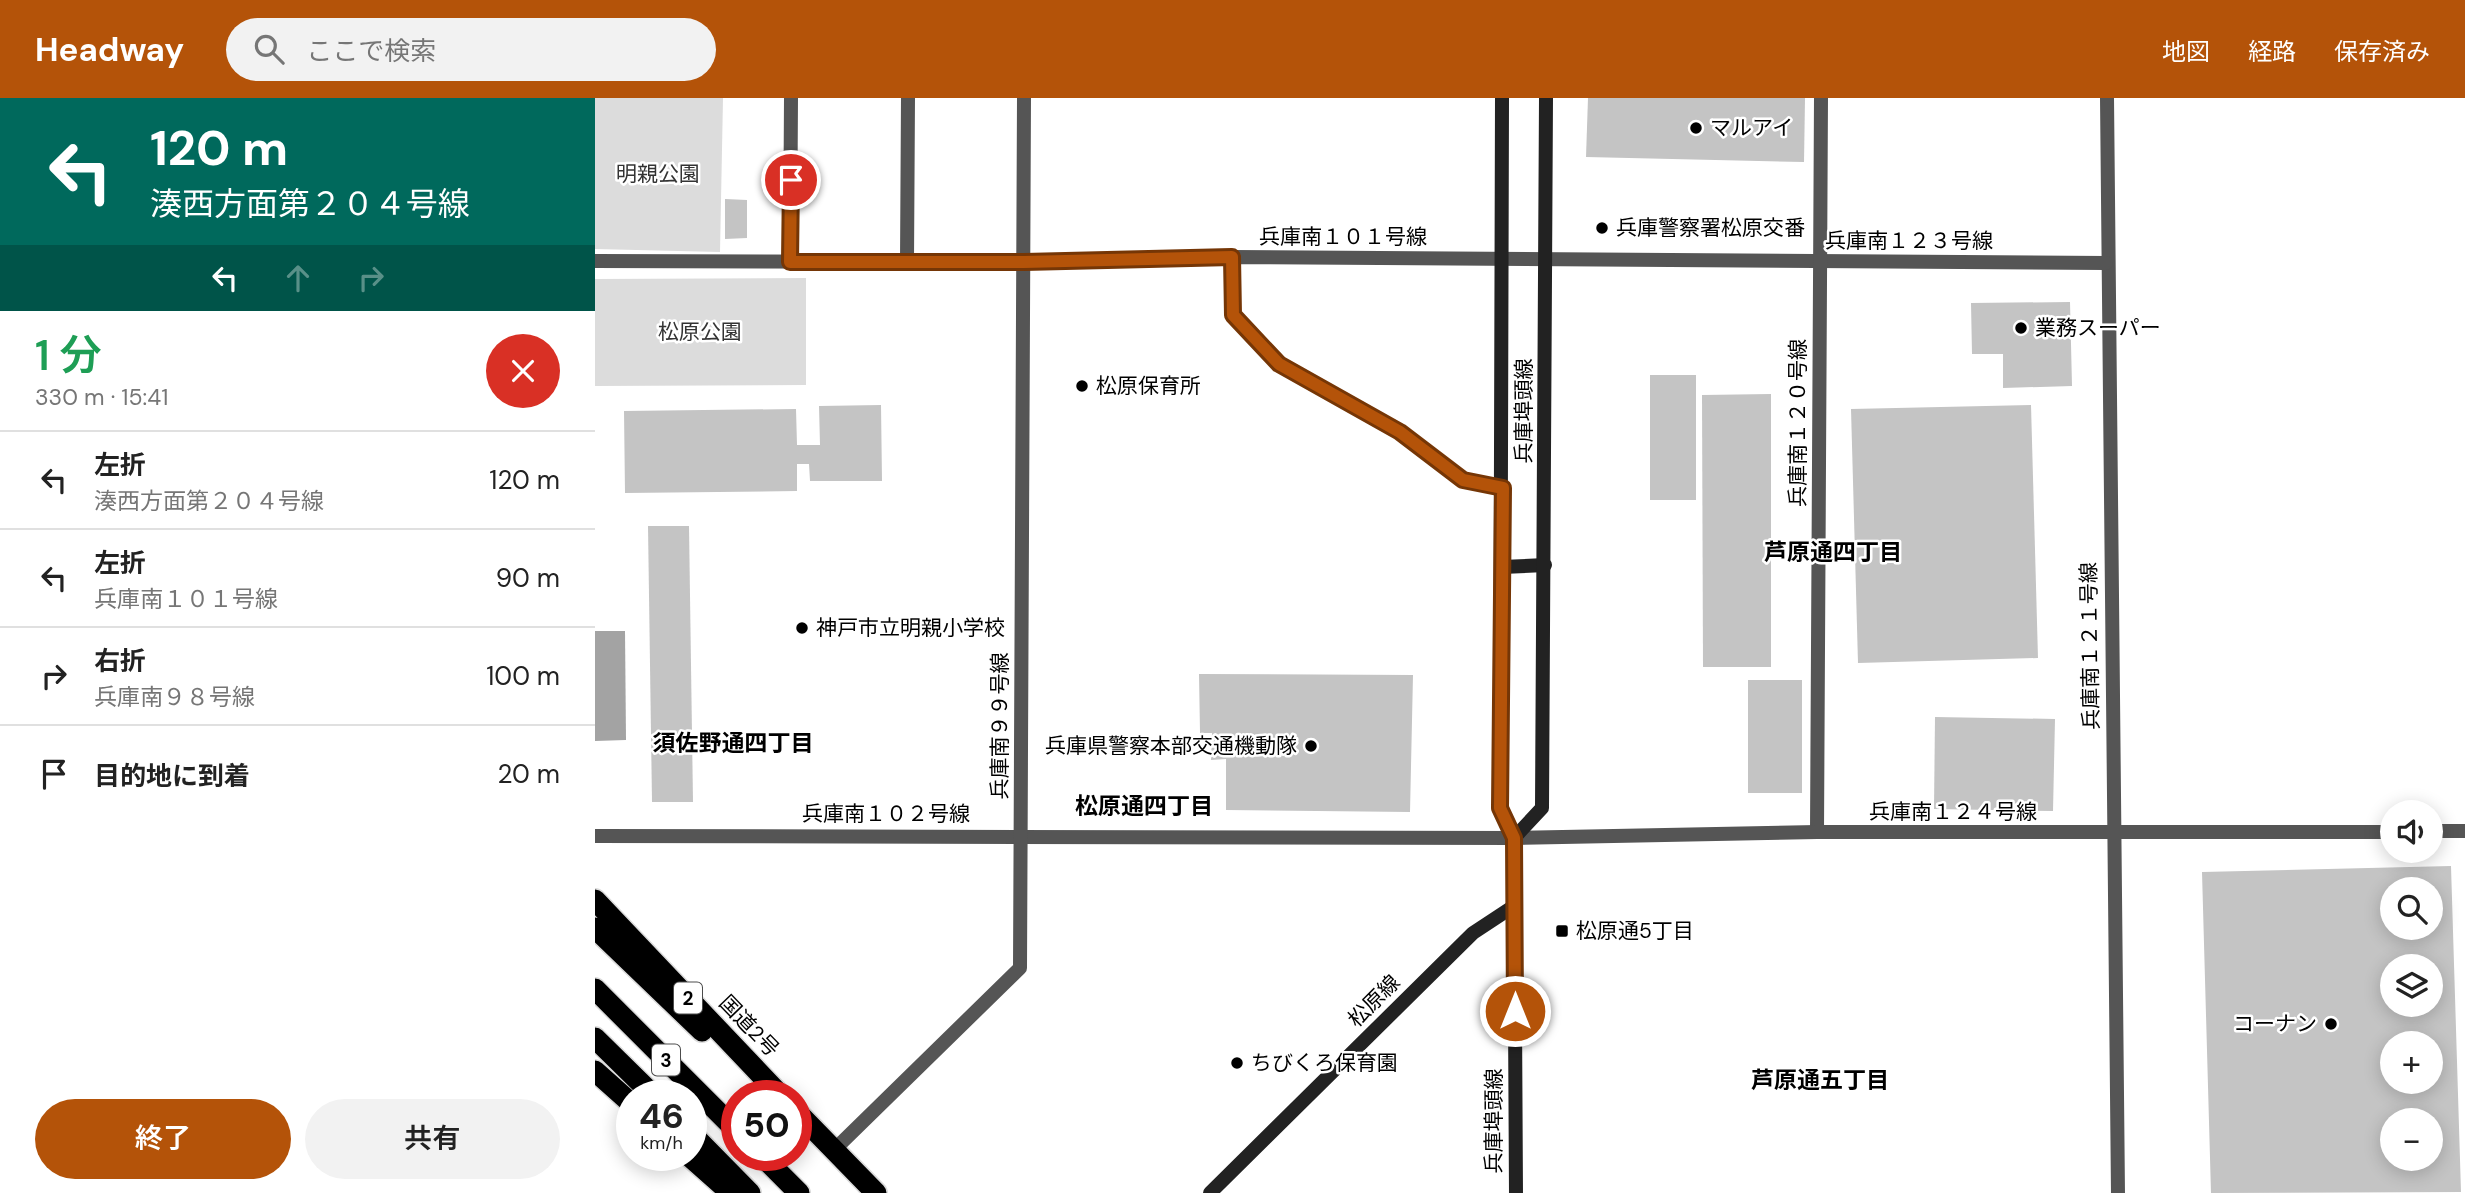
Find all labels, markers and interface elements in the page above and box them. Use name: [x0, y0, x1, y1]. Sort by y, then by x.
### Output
search box: [226, 18, 716, 81]
text: Headway: [35, 28, 184, 71]
icon: search: [250, 30, 288, 68]
text: ここで検索: [306, 34, 436, 68]
text: 地図: [2162, 36, 2210, 67]
text: 経路: [2248, 36, 2296, 67]
text: 保存済み: [2334, 36, 2430, 67]
place label: マルアイ: [1710, 114, 1793, 142]
text: 120 m: [150, 116, 288, 180]
marker: マルアイ: [1688, 120, 1704, 136]
icon: left: [35, 126, 126, 217]
pin: [761, 150, 821, 210]
park label: 明親公園: [616, 160, 700, 188]
icon: arrive: [772, 161, 810, 199]
text: 湊西方面第２０４号線: [150, 183, 470, 225]
place label: 兵庫警察署松原交番: [1616, 214, 1805, 242]
marker: 兵庫警察署松原交番: [1594, 220, 1610, 236]
street label: 兵庫南１０１号線: [1259, 223, 1427, 251]
street label: 兵庫南１２３号線: [1825, 227, 1993, 255]
icon: left: [206, 259, 244, 297]
icon: ahead: [279, 259, 317, 297]
icon: right: [352, 259, 390, 297]
place label: 業務スーパー: [2035, 314, 2161, 342]
park label: 松原公園: [658, 318, 742, 346]
marker: 業務スーパー: [2013, 320, 2029, 336]
text: 1 分: [35, 328, 102, 383]
button: close: [486, 334, 560, 408]
street label: 兵庫南１２０号線: [1784, 339, 1812, 507]
street label: 兵庫埠頭線: [1510, 359, 1538, 464]
place label: 松原保育所: [1096, 372, 1201, 400]
marker: 松原保育所: [1074, 378, 1090, 394]
text: 330 m · 15:41: [35, 382, 168, 412]
text: 左折: [94, 448, 146, 482]
icon: left: [35, 461, 73, 499]
text: 120 m: [489, 463, 560, 497]
text: 湊西方面第２０４号線: [94, 486, 324, 516]
district label: 芦原通四丁目: [1764, 537, 1902, 567]
text: 左折: [94, 546, 146, 580]
icon: left: [35, 559, 73, 597]
text: 90 m: [496, 561, 560, 595]
street label: 兵庫南１２１号線: [2075, 562, 2105, 730]
text: 兵庫南１０１号線: [94, 584, 278, 614]
place label: 神戸市立明親小学校: [816, 614, 1005, 642]
marker: 神戸市立明親小学校: [794, 620, 810, 636]
text: 右折: [94, 644, 146, 678]
street label: 兵庫南９９号線: [986, 653, 1014, 800]
icon: right: [35, 657, 73, 695]
text: 100 m: [486, 659, 560, 693]
text: 兵庫南９８号線: [94, 682, 255, 712]
district label: 須佐野通四丁目: [653, 728, 814, 758]
place label: 兵庫県警察本部交通機動隊: [1045, 732, 1297, 760]
marker: 兵庫県警察本部交通機動隊: [1303, 738, 1319, 754]
icon: arrive: [35, 755, 73, 793]
text: 20 m: [497, 757, 560, 791]
text: 目的地に到着: [94, 759, 250, 793]
district label: 松原通四丁目: [1075, 791, 1213, 821]
street label: 兵庫南１２４号線: [1869, 798, 2037, 826]
street label: 兵庫南１０２号線: [802, 800, 970, 828]
map controls: [2380, 800, 2443, 1171]
button: sound: [2380, 800, 2443, 863]
button: search: [2380, 877, 2443, 940]
place label: 松原通5丁目: [1576, 917, 1694, 945]
marker: 松原通5丁目: [1554, 923, 1570, 939]
button: layers: [2380, 954, 2443, 1017]
street label: 松原線: [1342, 969, 1406, 1033]
position arrow: [1478, 974, 1552, 1048]
road number: 2: [674, 983, 702, 1014]
street label: 国道2号: [713, 989, 785, 1063]
place label: コーナン: [2233, 1010, 2317, 1038]
marker: コーナン: [2323, 1016, 2339, 1032]
button: +: [2380, 1031, 2443, 1094]
road number: 3: [652, 1044, 680, 1076]
place label: ちびくろ保育園: [1251, 1049, 1398, 1077]
marker: ちびくろ保育園: [1229, 1055, 1245, 1071]
district label: 芦原通五丁目: [1751, 1065, 1889, 1095]
street label: 兵庫埠頭線: [1480, 1069, 1508, 1174]
speed limit sign: 50: [721, 1080, 812, 1171]
text: 46: [639, 1093, 684, 1139]
button: 終了: [35, 1099, 291, 1179]
button: 共有: [305, 1099, 560, 1179]
button: −: [2380, 1108, 2443, 1171]
text: km/h: [640, 1131, 683, 1155]

